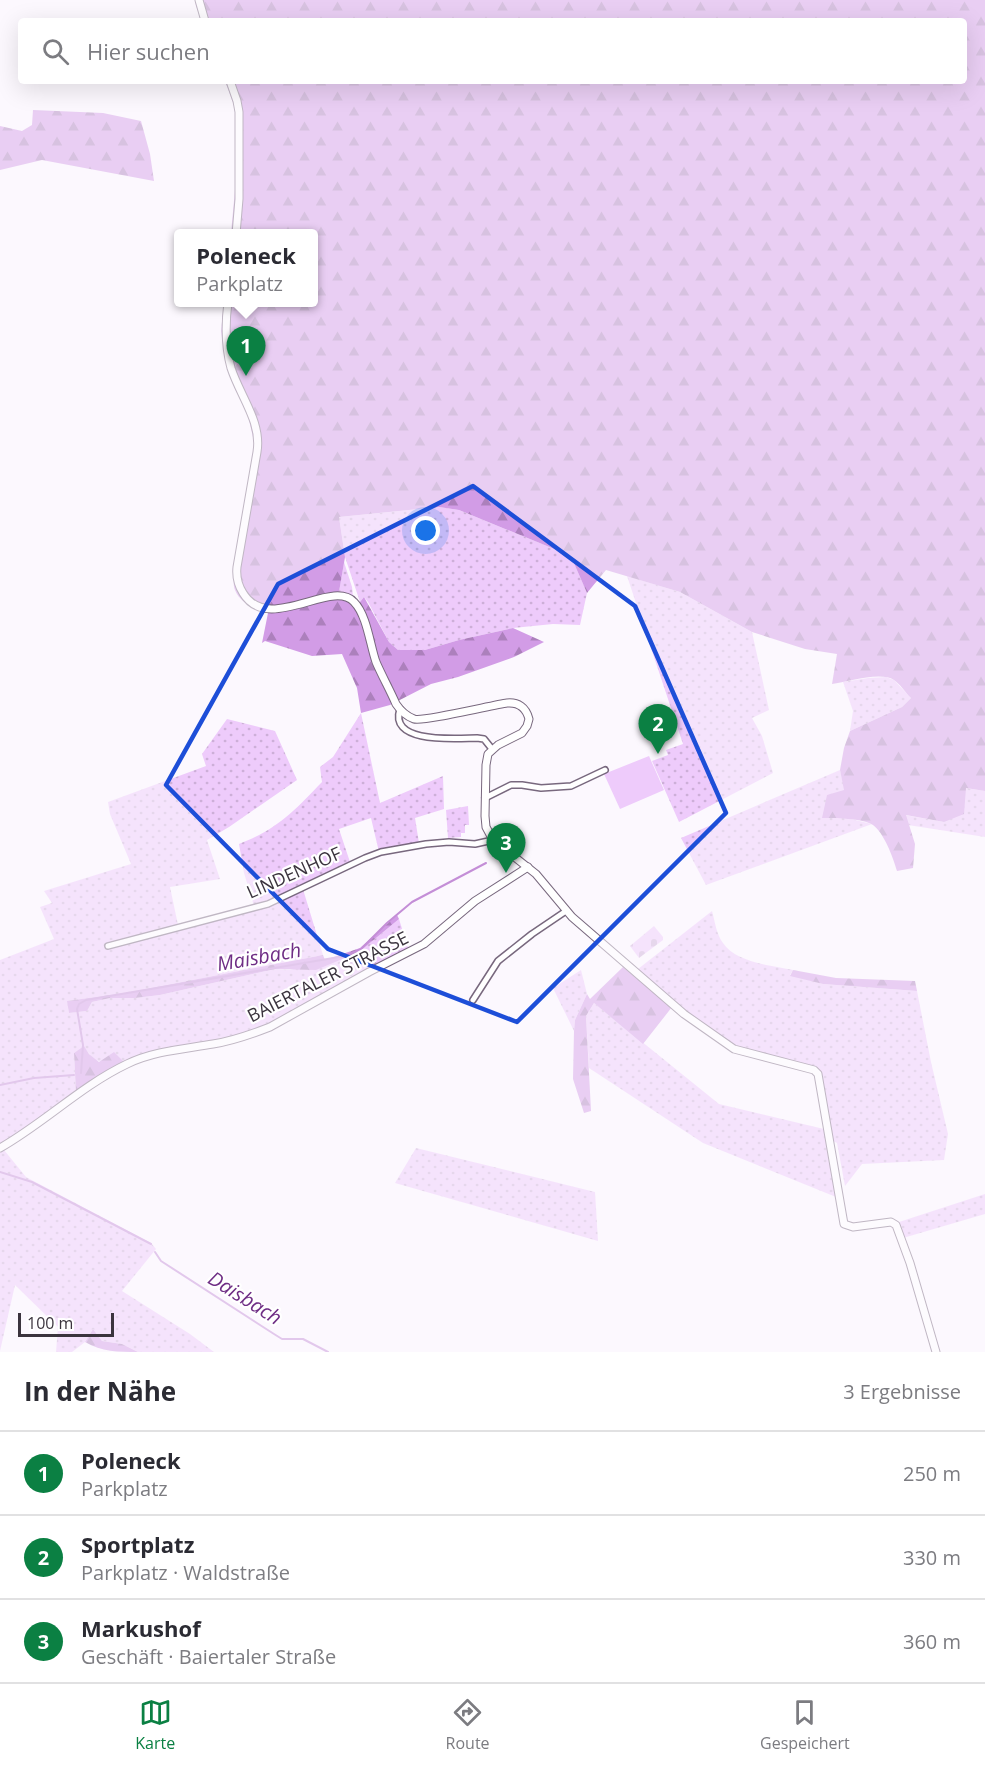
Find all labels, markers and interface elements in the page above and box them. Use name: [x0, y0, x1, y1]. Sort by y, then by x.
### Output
search box: [18, 18, 967, 84]
icon: search: [39, 35, 72, 68]
text: Hier suchen: [87, 36, 210, 66]
popup: [174, 229, 318, 307]
text: Poleneck: [196, 240, 296, 270]
text: Parkplatz: [196, 270, 283, 297]
pin: 1: [226, 326, 266, 376]
your location: [411, 516, 440, 545]
pin: 2: [638, 704, 678, 754]
pin: 3: [486, 824, 526, 873]
street label: LINDENHOF: [243, 841, 345, 904]
street label: BAIERTALER STRASSE: [243, 925, 412, 1027]
water label: Maisbach: [215, 936, 303, 977]
water label: Daisbach: [203, 1264, 287, 1331]
scale bar: [18, 1310, 114, 1338]
text: 100 m: [27, 1312, 73, 1334]
text: In der Nähe: [24, 1373, 176, 1409]
text: 3 Ergebnisse: [843, 1378, 961, 1405]
text: Poleneck: [81, 1445, 181, 1475]
text: 1: [38, 1460, 49, 1487]
text: 250 m: [903, 1460, 961, 1487]
text: Parkplatz: [81, 1475, 168, 1502]
text: Sportplatz: [81, 1529, 194, 1559]
text: 2: [38, 1544, 49, 1571]
text: 330 m: [903, 1544, 961, 1571]
text: Parkplatz · Waldstraße: [81, 1559, 290, 1586]
text: Markushof: [81, 1613, 201, 1643]
text: 3: [38, 1628, 49, 1655]
text: 360 m: [903, 1628, 961, 1655]
text: Geschäft · Baiertaler Straße: [81, 1643, 336, 1670]
tab: Karte: [135, 1696, 175, 1754]
tab: Route: [446, 1696, 490, 1754]
tab: Gespeichert: [760, 1696, 850, 1754]

